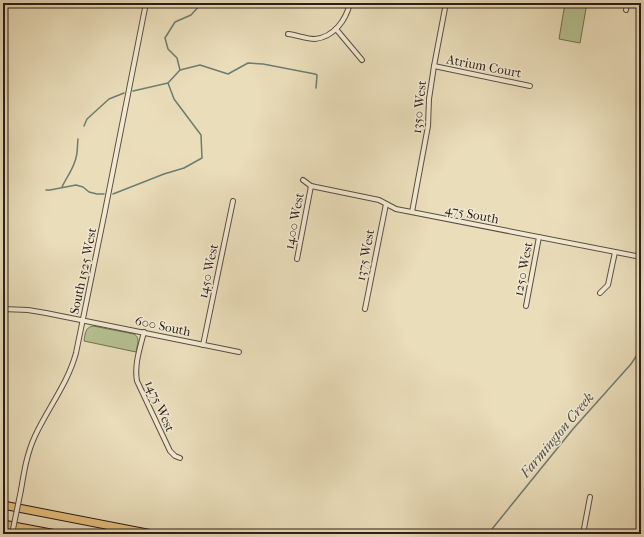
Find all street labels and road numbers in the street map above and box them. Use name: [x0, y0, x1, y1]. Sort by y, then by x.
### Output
street label: Atrium Court: [444, 51, 523, 81]
street label: 1350 West: [409, 79, 429, 134]
street label: 1400 West: [281, 191, 307, 251]
street label: 475 South: [444, 201, 501, 227]
street label: South 1525 West: [66, 226, 100, 316]
street label: 1375 West: [353, 227, 377, 282]
street label: 1250 West: [510, 240, 536, 297]
street label: 1450 West: [195, 242, 221, 300]
street label: 600 South: [134, 313, 193, 339]
street label: 1475 West: [142, 378, 178, 434]

